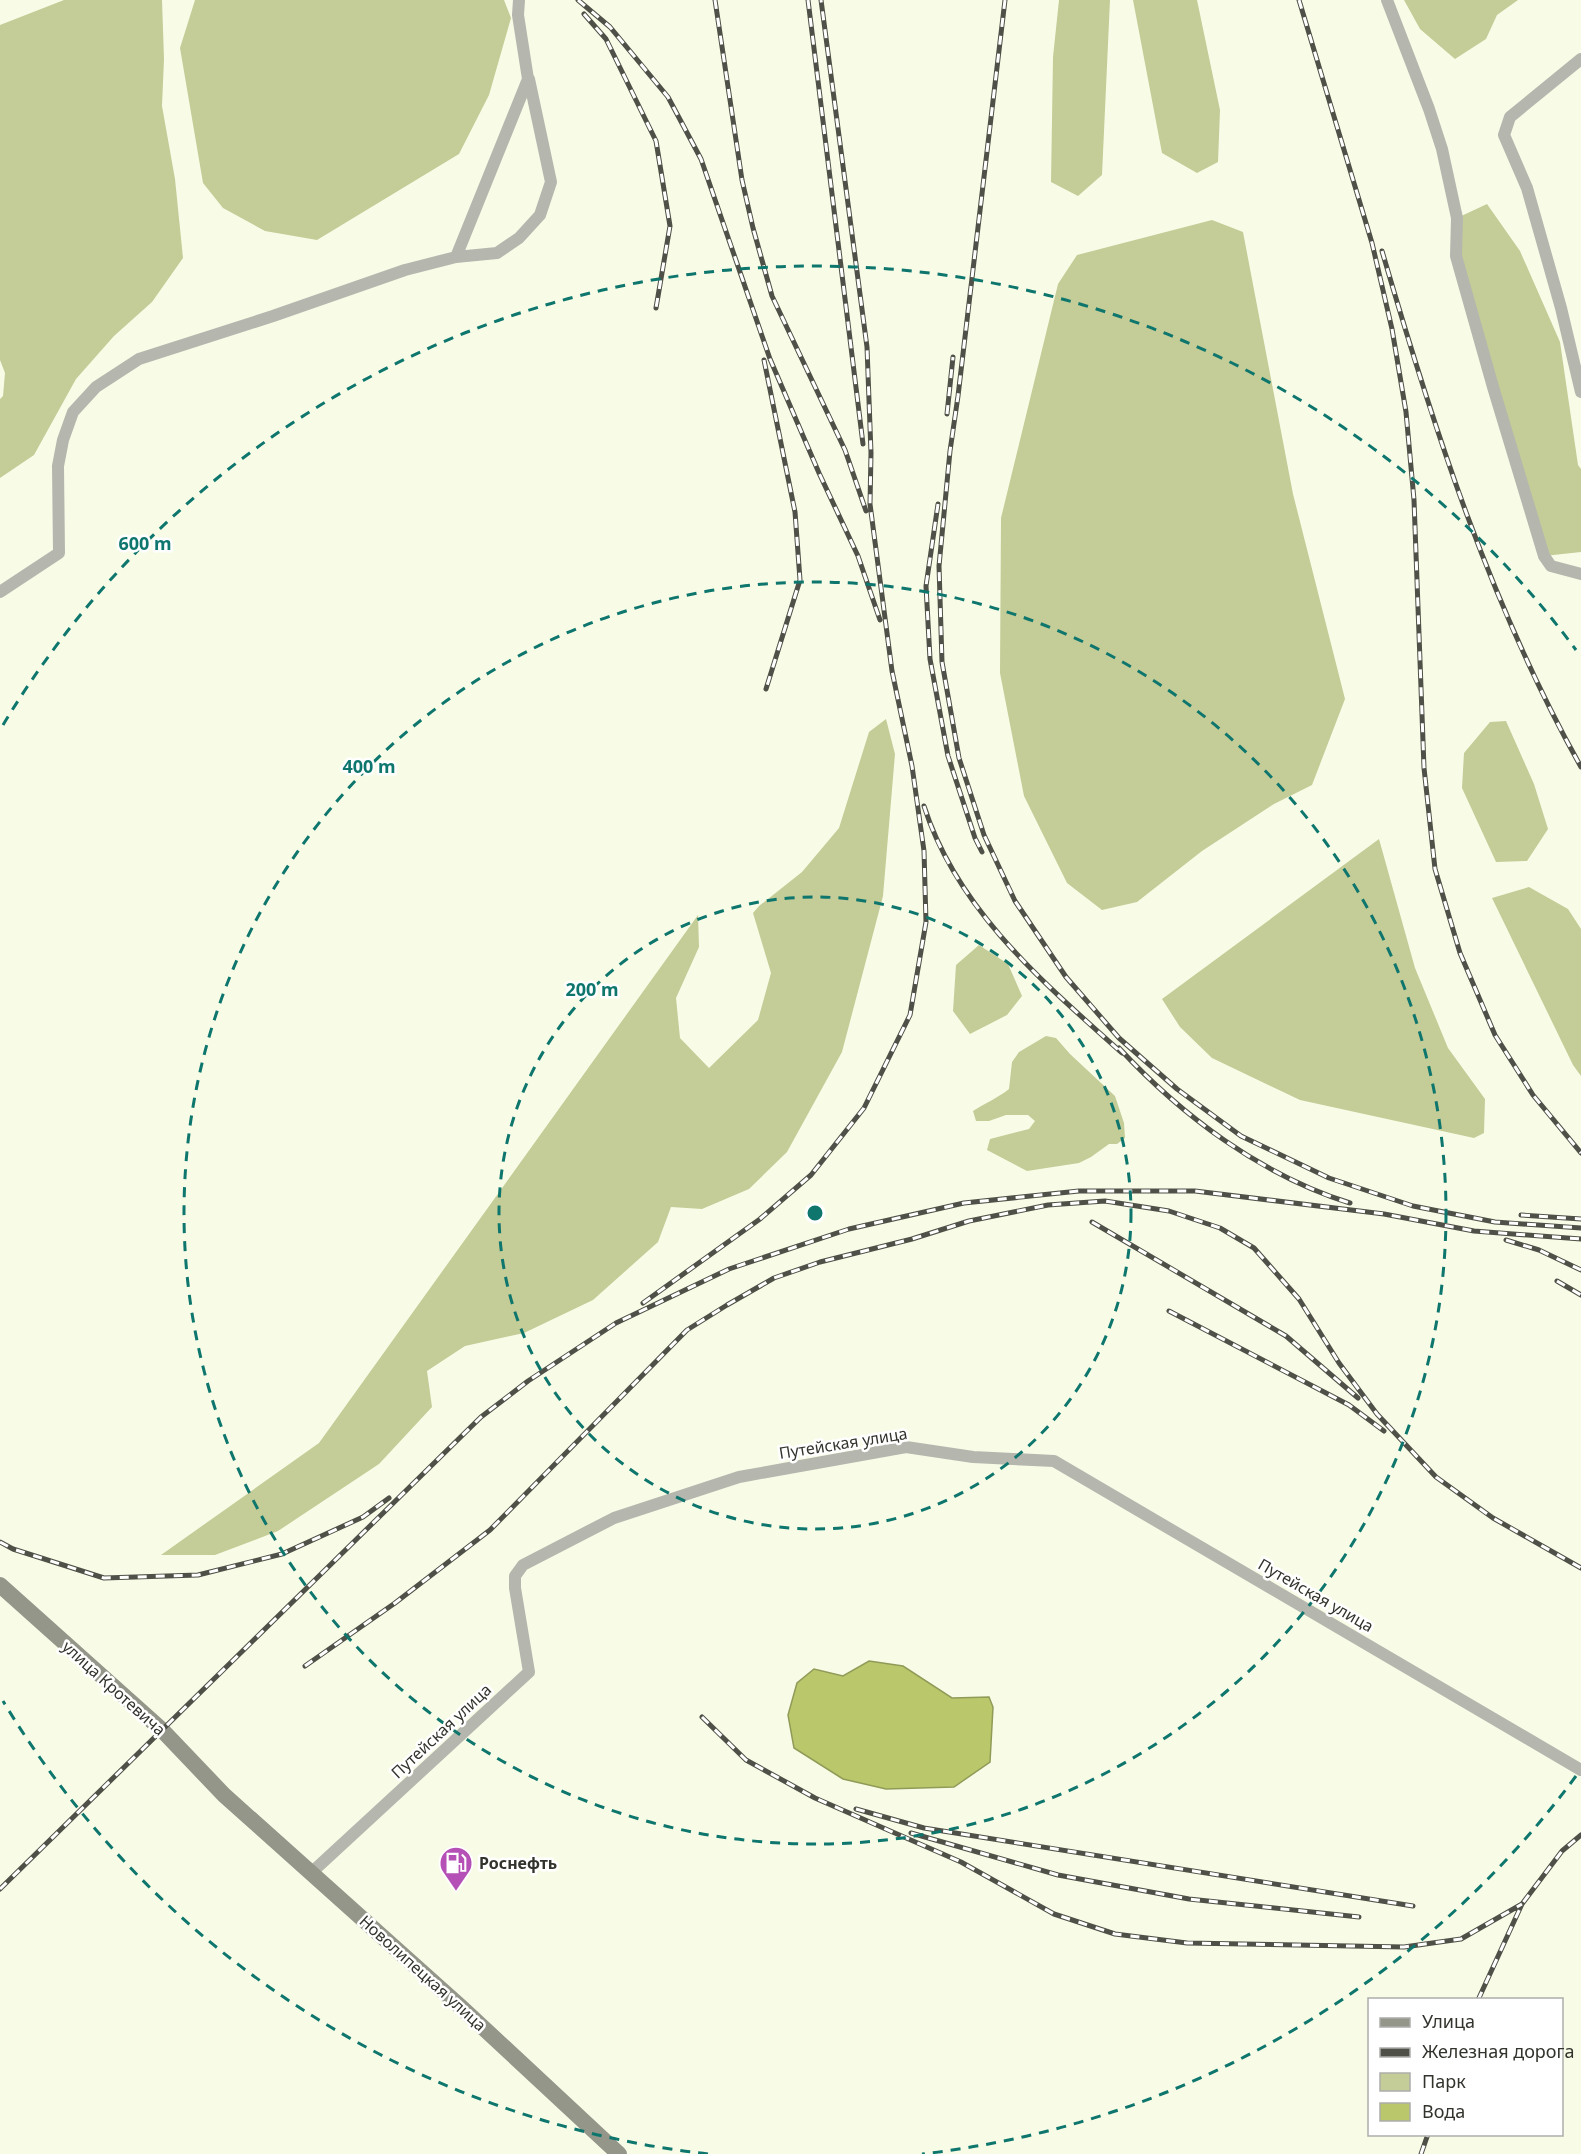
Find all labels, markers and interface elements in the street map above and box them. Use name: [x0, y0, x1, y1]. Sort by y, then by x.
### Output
text: 600 m: [118, 531, 172, 555]
text: 400 m: [342, 754, 396, 778]
text: 200 m: [565, 977, 619, 1001]
centre of rings: [805, 1203, 825, 1223]
street label: Путейская улица: [777, 1422, 909, 1464]
street label: Путейская улица: [1254, 1553, 1378, 1637]
street label: улица Кротевича: [58, 1636, 170, 1740]
street label: Путейская улица: [386, 1679, 496, 1783]
fuel station icon: Роснефть: [438, 1845, 474, 1892]
place label: Роснефть: [479, 1852, 557, 1874]
street label: Новолипецкая улица: [355, 1910, 491, 2036]
legend: [1368, 1998, 1563, 2136]
text: Улица: [1422, 2009, 1475, 2033]
text: Железная дорога: [1422, 2039, 1574, 2063]
text: Парк: [1422, 2069, 1466, 2093]
text: Вода: [1422, 2099, 1465, 2123]

